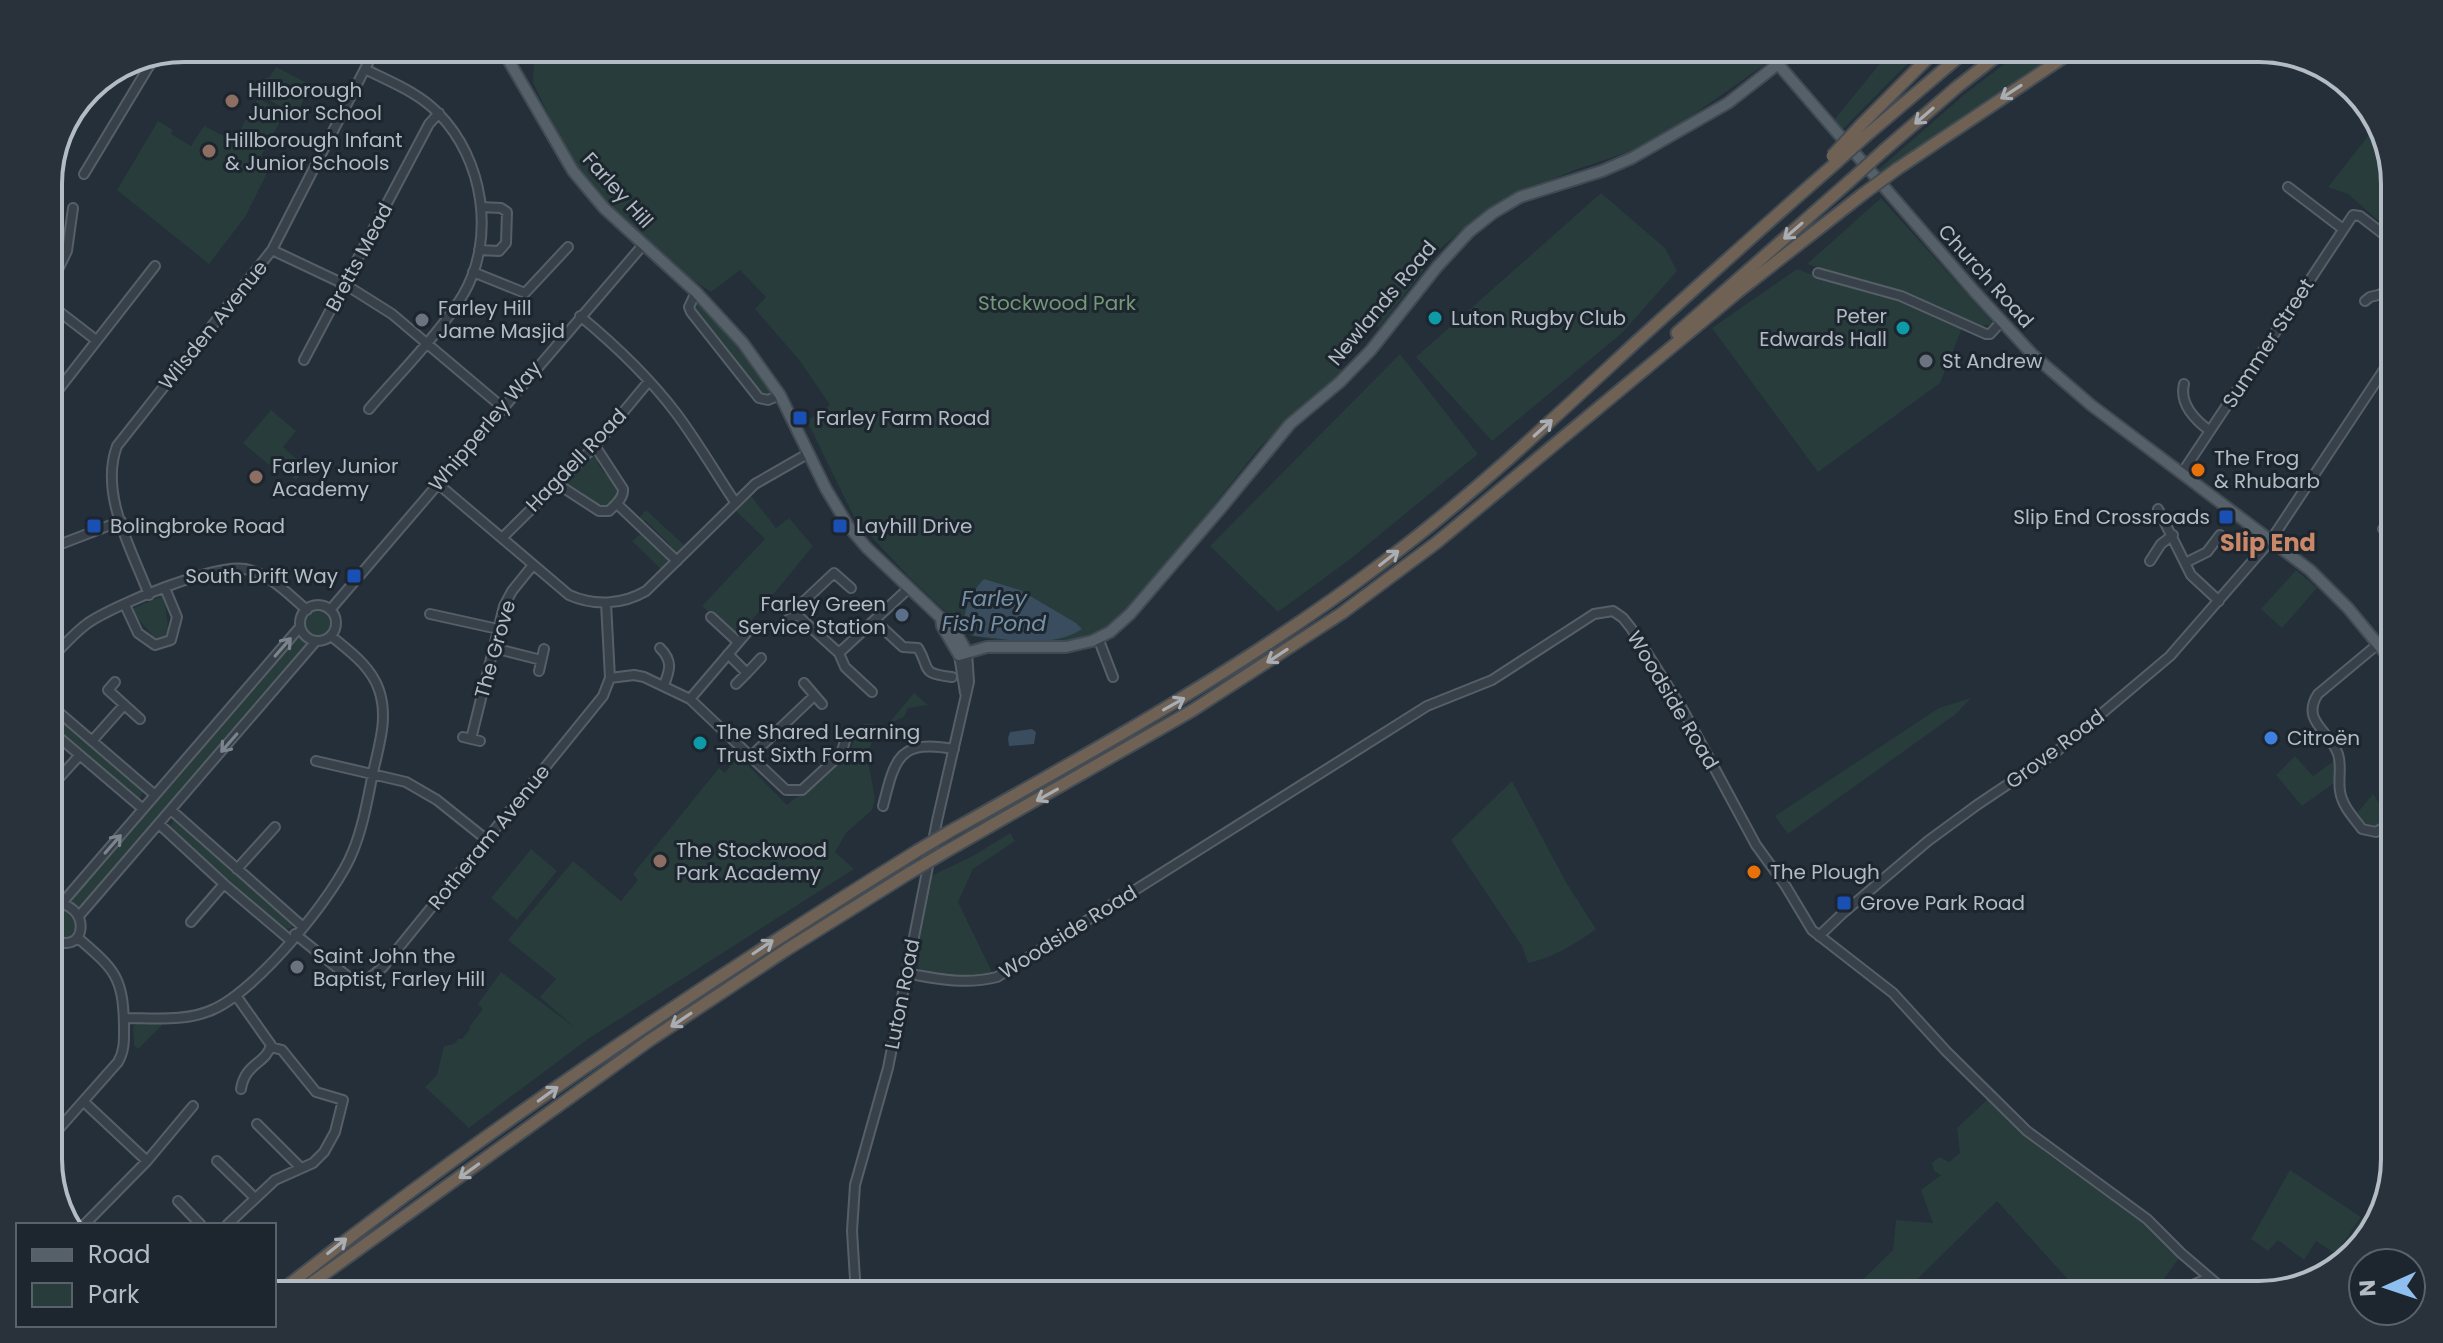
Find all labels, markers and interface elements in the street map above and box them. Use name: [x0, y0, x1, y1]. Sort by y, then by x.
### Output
place label: Hillborough Junior School: [248, 76, 382, 127]
one-way arrow: [2001, 83, 2023, 100]
marker: Hillborough Junior School: [223, 92, 241, 110]
one-way arrow: [1914, 107, 1934, 125]
place label: Hillborough Infant & Junior Schools: [225, 126, 403, 177]
marker: Hillborough Infant & Junior Schools: [200, 142, 218, 160]
street label: Farley Hill: [576, 146, 660, 234]
street label: Bretts Mead: [319, 198, 399, 316]
street label: Church Road: [1932, 218, 2040, 334]
one-way arrow: [1784, 222, 1804, 240]
street label: Newlands Road: [1321, 234, 1443, 372]
street label: Wilsden Avenue: [152, 254, 274, 396]
street label: Summer Street: [2216, 273, 2320, 413]
park label: Stockwood Park: [978, 289, 1137, 317]
place label: Farley Hill Jame Masjid: [438, 294, 565, 345]
place label: Peter Edwards Hall: [1759, 302, 1887, 353]
place label: Luton Rugby Club: [1451, 304, 1626, 332]
marker: Luton Rugby Club: [1426, 309, 1444, 327]
marker: Farley Hill Jame Masjid: [413, 311, 431, 329]
marker: Peter Edwards Hall: [1894, 319, 1912, 337]
place label: St Andrew: [1942, 347, 2043, 375]
marker: St Andrew: [1917, 352, 1935, 370]
street label: Whipperley Way: [422, 355, 548, 497]
street label: Hagdell Road: [519, 402, 633, 518]
place label: Farley Farm Road: [816, 404, 990, 432]
marker: Farley Farm Road: [791, 409, 809, 427]
one-way arrow: [1532, 420, 1552, 438]
place label: The Frog & Rhubarb: [2214, 444, 2320, 495]
place label: Farley Junior Academy: [272, 452, 398, 503]
marker: The Frog & Rhubarb: [2189, 461, 2207, 479]
marker: Farley Junior Academy: [247, 468, 265, 486]
place label: Slip End Crossroads: [2013, 503, 2210, 531]
marker: Slip End Crossroads: [2217, 508, 2235, 526]
place label: Bolingbroke Road: [110, 512, 285, 540]
place label: Layhill Drive: [856, 512, 972, 540]
marker: Bolingbroke Road: [85, 517, 103, 535]
marker: Layhill Drive: [831, 517, 849, 535]
district label: Slip End: [2220, 526, 2316, 559]
one-way arrow: [1378, 549, 1399, 566]
place label: South Drift Way: [185, 562, 338, 590]
marker: South Drift Way: [345, 567, 363, 585]
water label: Farley Fish Pond: [942, 583, 1046, 639]
place label: Farley Green Service Station: [738, 590, 886, 641]
street label: The Grove: [468, 597, 522, 701]
marker: Farley Green Service Station: [893, 606, 911, 624]
street label: Woodside Road: [1621, 625, 1725, 775]
one-way arrow: [274, 637, 292, 657]
one-way arrow: [1266, 648, 1289, 664]
one-way arrow: [1162, 696, 1185, 712]
street label: Grove Road: [2000, 703, 2110, 795]
place label: The Shared Learning Trust Sixth Form: [716, 718, 920, 769]
place label: Citroën: [2287, 724, 2360, 752]
marker: Citroën: [2262, 729, 2280, 747]
one-way arrow: [220, 732, 238, 752]
marker: The Shared Learning Trust Sixth Form: [691, 734, 709, 752]
street label: Rotheram Avenue: [422, 758, 556, 916]
one-way arrow: [1036, 787, 1059, 803]
one-way arrow: [104, 834, 122, 854]
place label: The Stockwood Park Academy: [676, 836, 827, 887]
marker: The Stockwood Park Academy: [651, 852, 669, 870]
place label: The Plough: [1770, 858, 1880, 886]
marker: The Plough: [1745, 863, 1763, 881]
street label: Woodside Road: [994, 878, 1142, 986]
place label: Grove Park Road: [1860, 889, 2025, 917]
marker: Grove Park Road: [1835, 894, 1853, 912]
street label: Luton Road: [878, 937, 926, 1051]
one-way arrow: [751, 939, 773, 956]
place label: Saint John the Baptist, Farley Hill: [313, 942, 485, 993]
marker: Saint John the Baptist, Farley Hill: [288, 958, 306, 976]
one-way arrow: [670, 1012, 692, 1028]
one-way arrow: [537, 1086, 558, 1103]
one-way arrow: [458, 1162, 480, 1179]
legend: [16, 1223, 276, 1327]
text: Road: [88, 1238, 150, 1271]
one-way arrow: [326, 1238, 347, 1255]
north arrow: [2347, 1247, 2427, 1327]
text: Park: [88, 1278, 140, 1311]
text: N: [2352, 1279, 2383, 1297]

